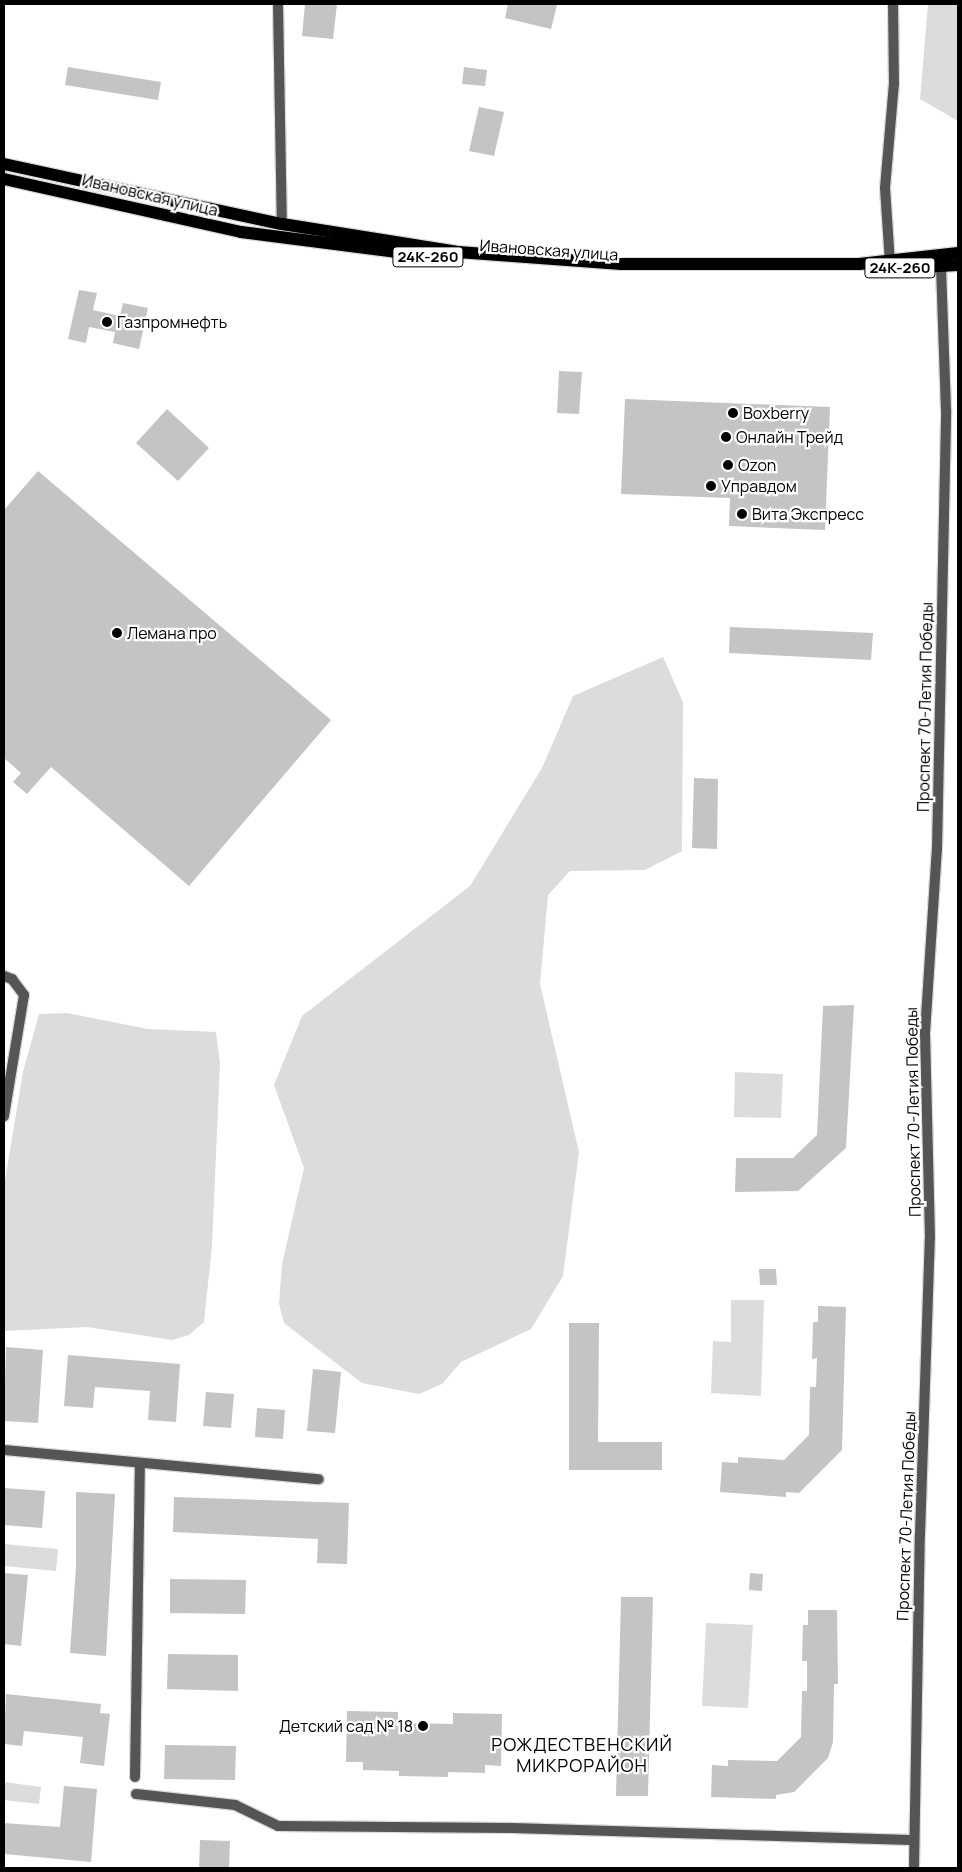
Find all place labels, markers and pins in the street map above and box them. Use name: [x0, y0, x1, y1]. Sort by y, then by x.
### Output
place label: Газпромнефть: [117, 312, 227, 332]
marker: Газпромнефть: [101, 316, 113, 328]
place label: Boxberry: [743, 403, 809, 423]
marker: Boxberry: [727, 407, 739, 419]
place label: Онлайн Трейд: [736, 427, 843, 447]
marker: Онлайн Трейд: [720, 431, 732, 443]
place label: Ozon: [738, 455, 776, 475]
marker: Ozon: [722, 459, 734, 471]
place label: Управдом: [721, 476, 797, 496]
marker: Управдом: [705, 480, 717, 492]
place label: Вита Экспресс: [752, 504, 864, 524]
marker: Вита Экспресс: [736, 508, 748, 520]
place label: Лемана про: [127, 623, 217, 643]
marker: Лемана про: [111, 627, 123, 639]
place label: Детский сад № 18: [279, 1716, 413, 1736]
marker: Детский сад № 18: [417, 1720, 429, 1732]

